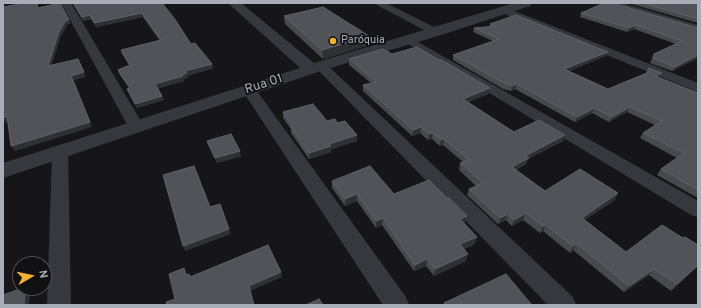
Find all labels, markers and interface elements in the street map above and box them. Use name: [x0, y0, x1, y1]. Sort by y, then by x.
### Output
place label: Paróquia: [341, 34, 385, 48]
marker: Paróquia: [328, 36, 338, 46]
street label: Rua 01: [243, 72, 285, 98]
north arrow: [12, 256, 52, 296]
text: N: [35, 269, 50, 279]

